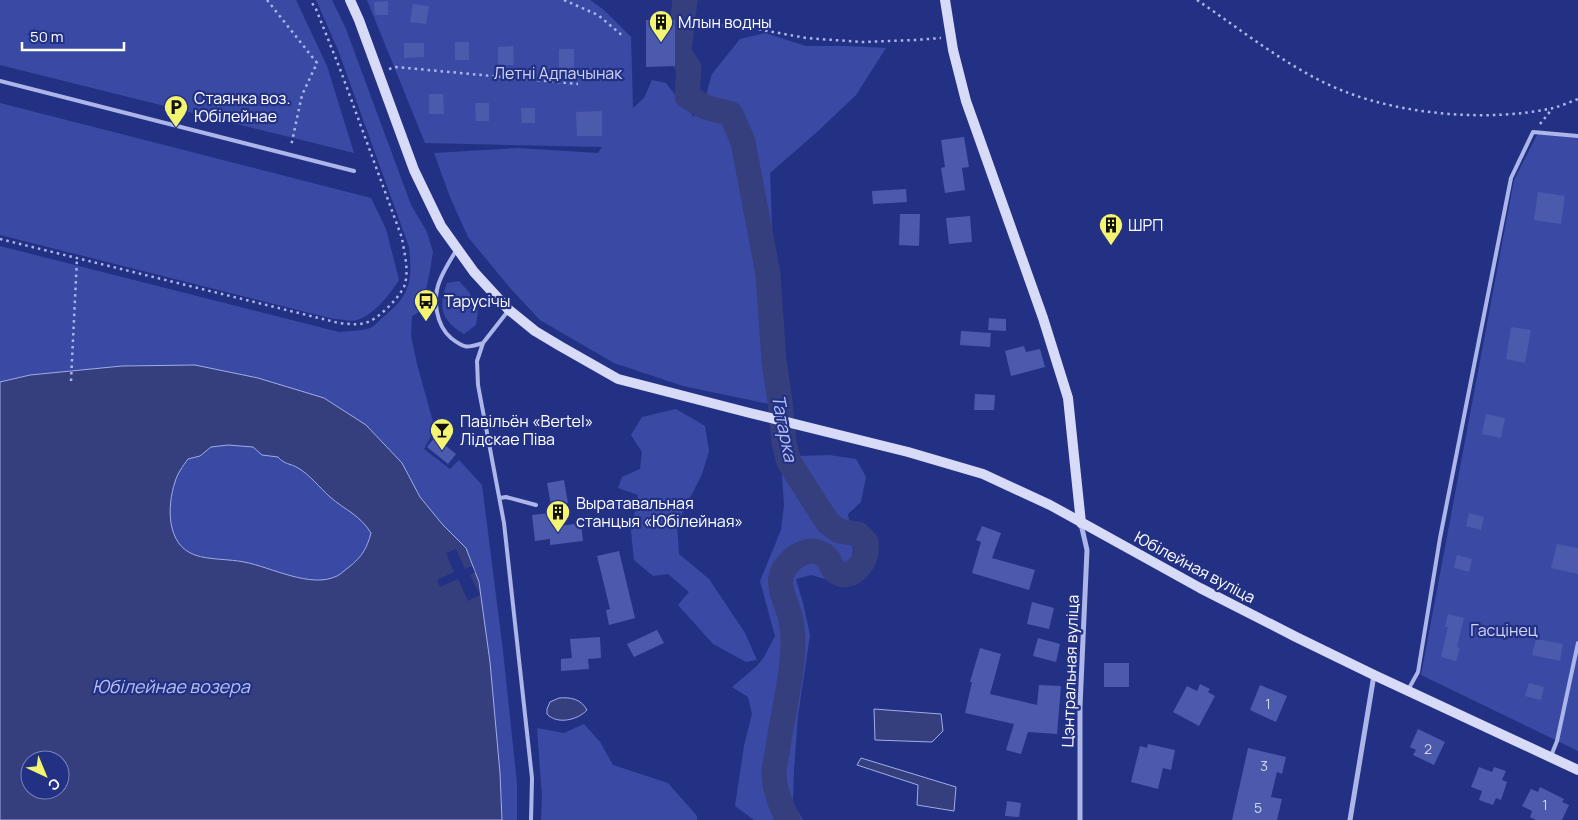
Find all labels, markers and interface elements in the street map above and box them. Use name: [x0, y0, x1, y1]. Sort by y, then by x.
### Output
building icon: Млын водны: [648, 9, 674, 43]
place label: Млын водны: [678, 11, 772, 33]
scale bar: [22, 20, 125, 52]
text: 50 m: [30, 26, 64, 47]
park label: Летні Адпачынак: [494, 62, 623, 84]
place label: Стаянка воз. Юбілейнае: [194, 87, 290, 127]
parking icon: Стаянка воз. Юбілейнае: [163, 94, 189, 128]
building icon: ШРП: [1098, 212, 1124, 246]
place label: ШРП: [1128, 214, 1163, 236]
bus stop icon: Тарусічы: [413, 288, 439, 322]
place label: Тарусічы: [444, 290, 510, 312]
water label: Татарка: [767, 392, 803, 465]
place label: Павільён «Bertel» Лідскае Піва: [460, 410, 593, 450]
bar icon: Павільён «Bertel» Лідскае Піва: [429, 417, 455, 451]
place label: Выратавальная станцыя «Юбілейная»: [576, 492, 743, 532]
building icon: Выратавальная станцыя «Юбілейная»: [545, 499, 571, 533]
street label: Юбілейная вуліца: [1131, 526, 1259, 608]
street label: Цэнтральная вуліца: [1056, 594, 1084, 748]
park label: Гасцінец: [1470, 619, 1538, 641]
water label: Юбілейнае возера: [92, 674, 251, 698]
house number: 1: [1265, 694, 1271, 713]
house number: 2: [1424, 739, 1432, 758]
north arrow: [20, 750, 70, 800]
house number: 3: [1260, 756, 1268, 775]
text: С: [44, 774, 65, 795]
house number: 1: [1542, 795, 1548, 814]
house number: 5: [1254, 798, 1262, 817]

